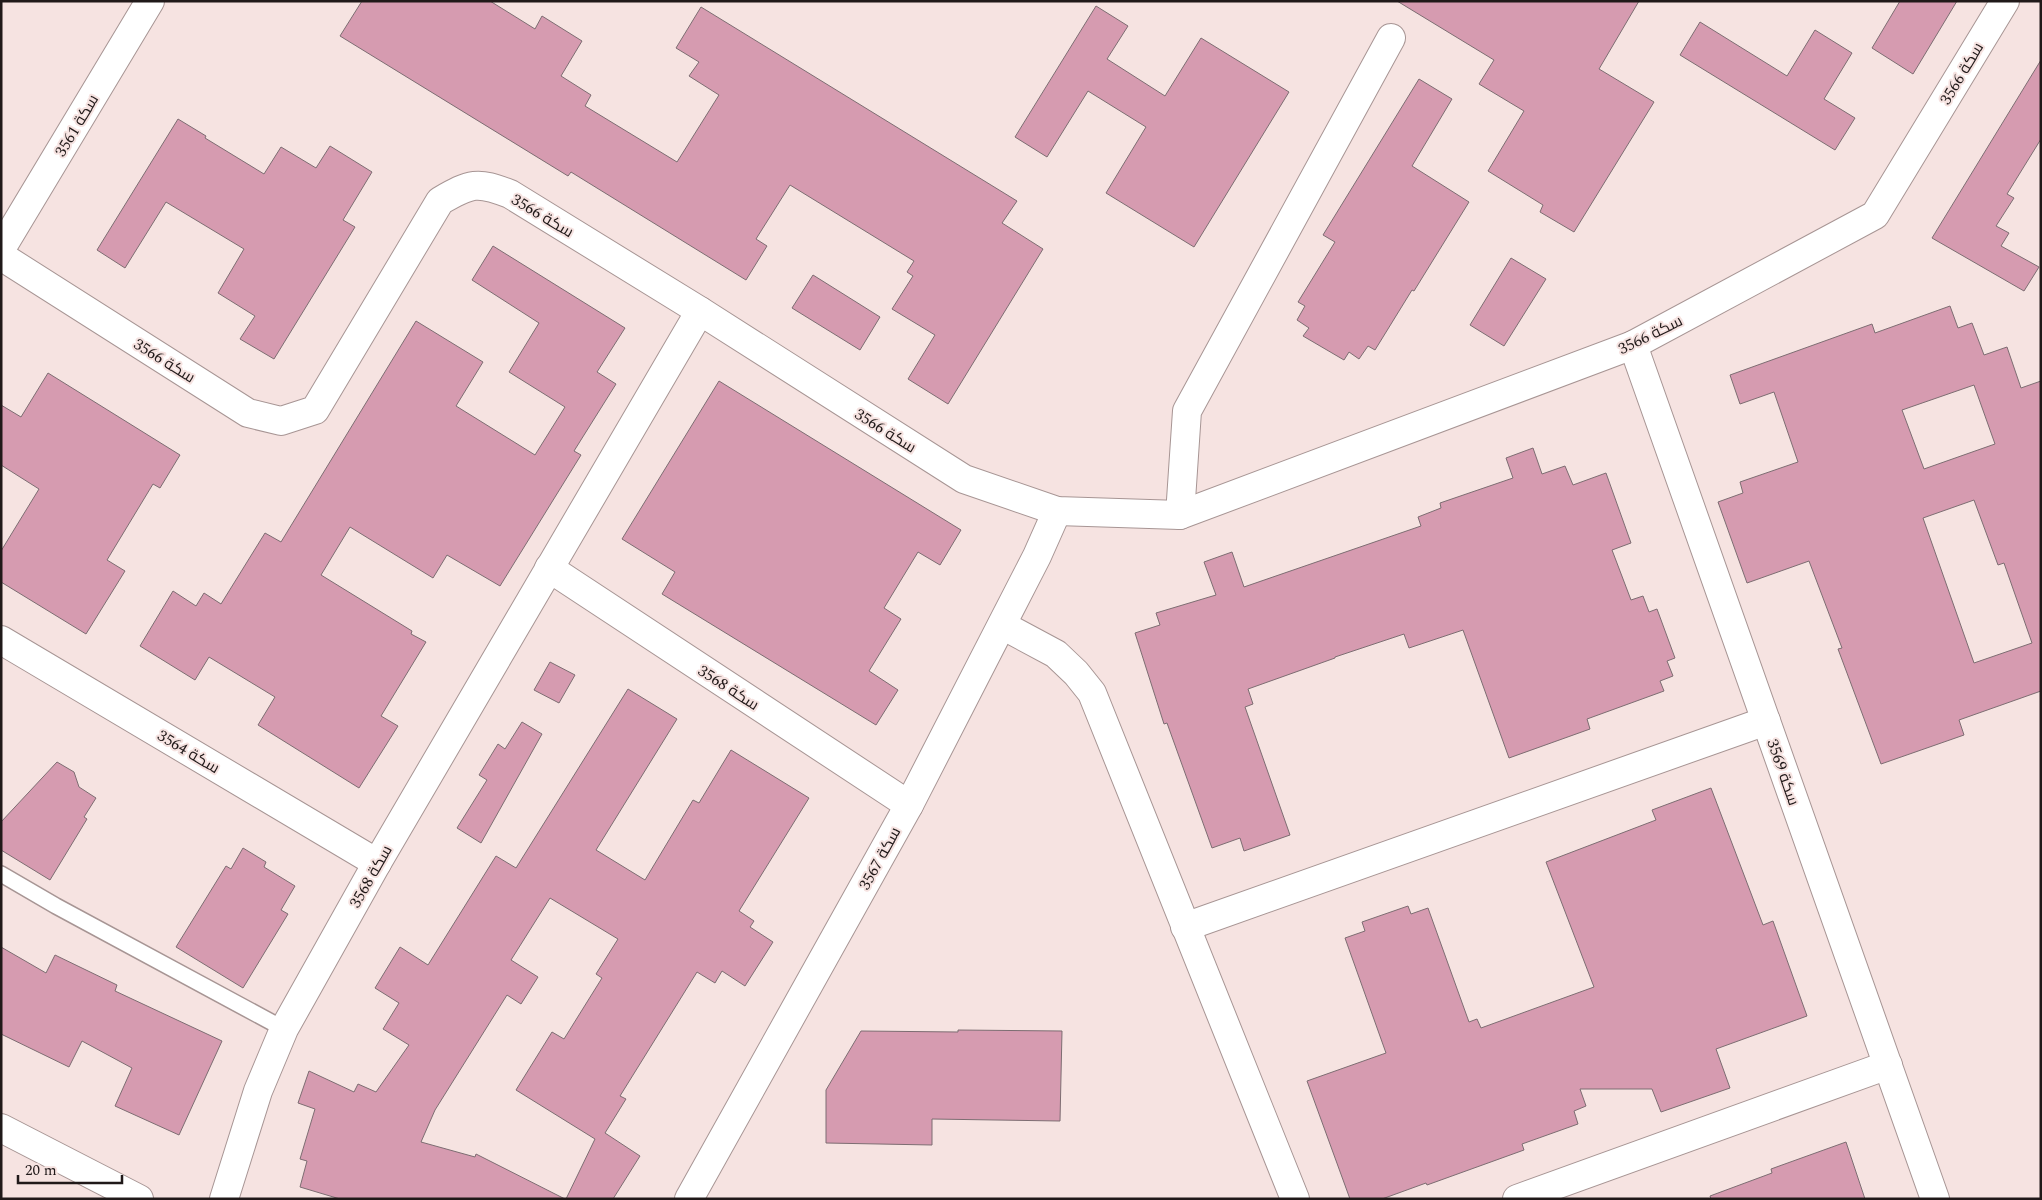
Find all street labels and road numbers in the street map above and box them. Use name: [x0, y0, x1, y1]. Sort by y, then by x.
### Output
street label: سكة 3566: [1934, 38, 1990, 109]
street label: سكة 3561: [49, 90, 105, 161]
street label: سكة 3566: [507, 188, 578, 244]
street label: سكة 3566: [1614, 309, 1687, 361]
street label: سكة 3566: [129, 332, 200, 389]
street label: سكة 3566: [850, 402, 921, 459]
street label: سكة 3568: [693, 659, 764, 717]
street label: سكة 3564: [153, 724, 224, 780]
street label: سكة 3569: [1760, 736, 1806, 809]
street label: سكة 3567: [853, 822, 907, 894]
street label: سكة 3568: [343, 841, 399, 912]

